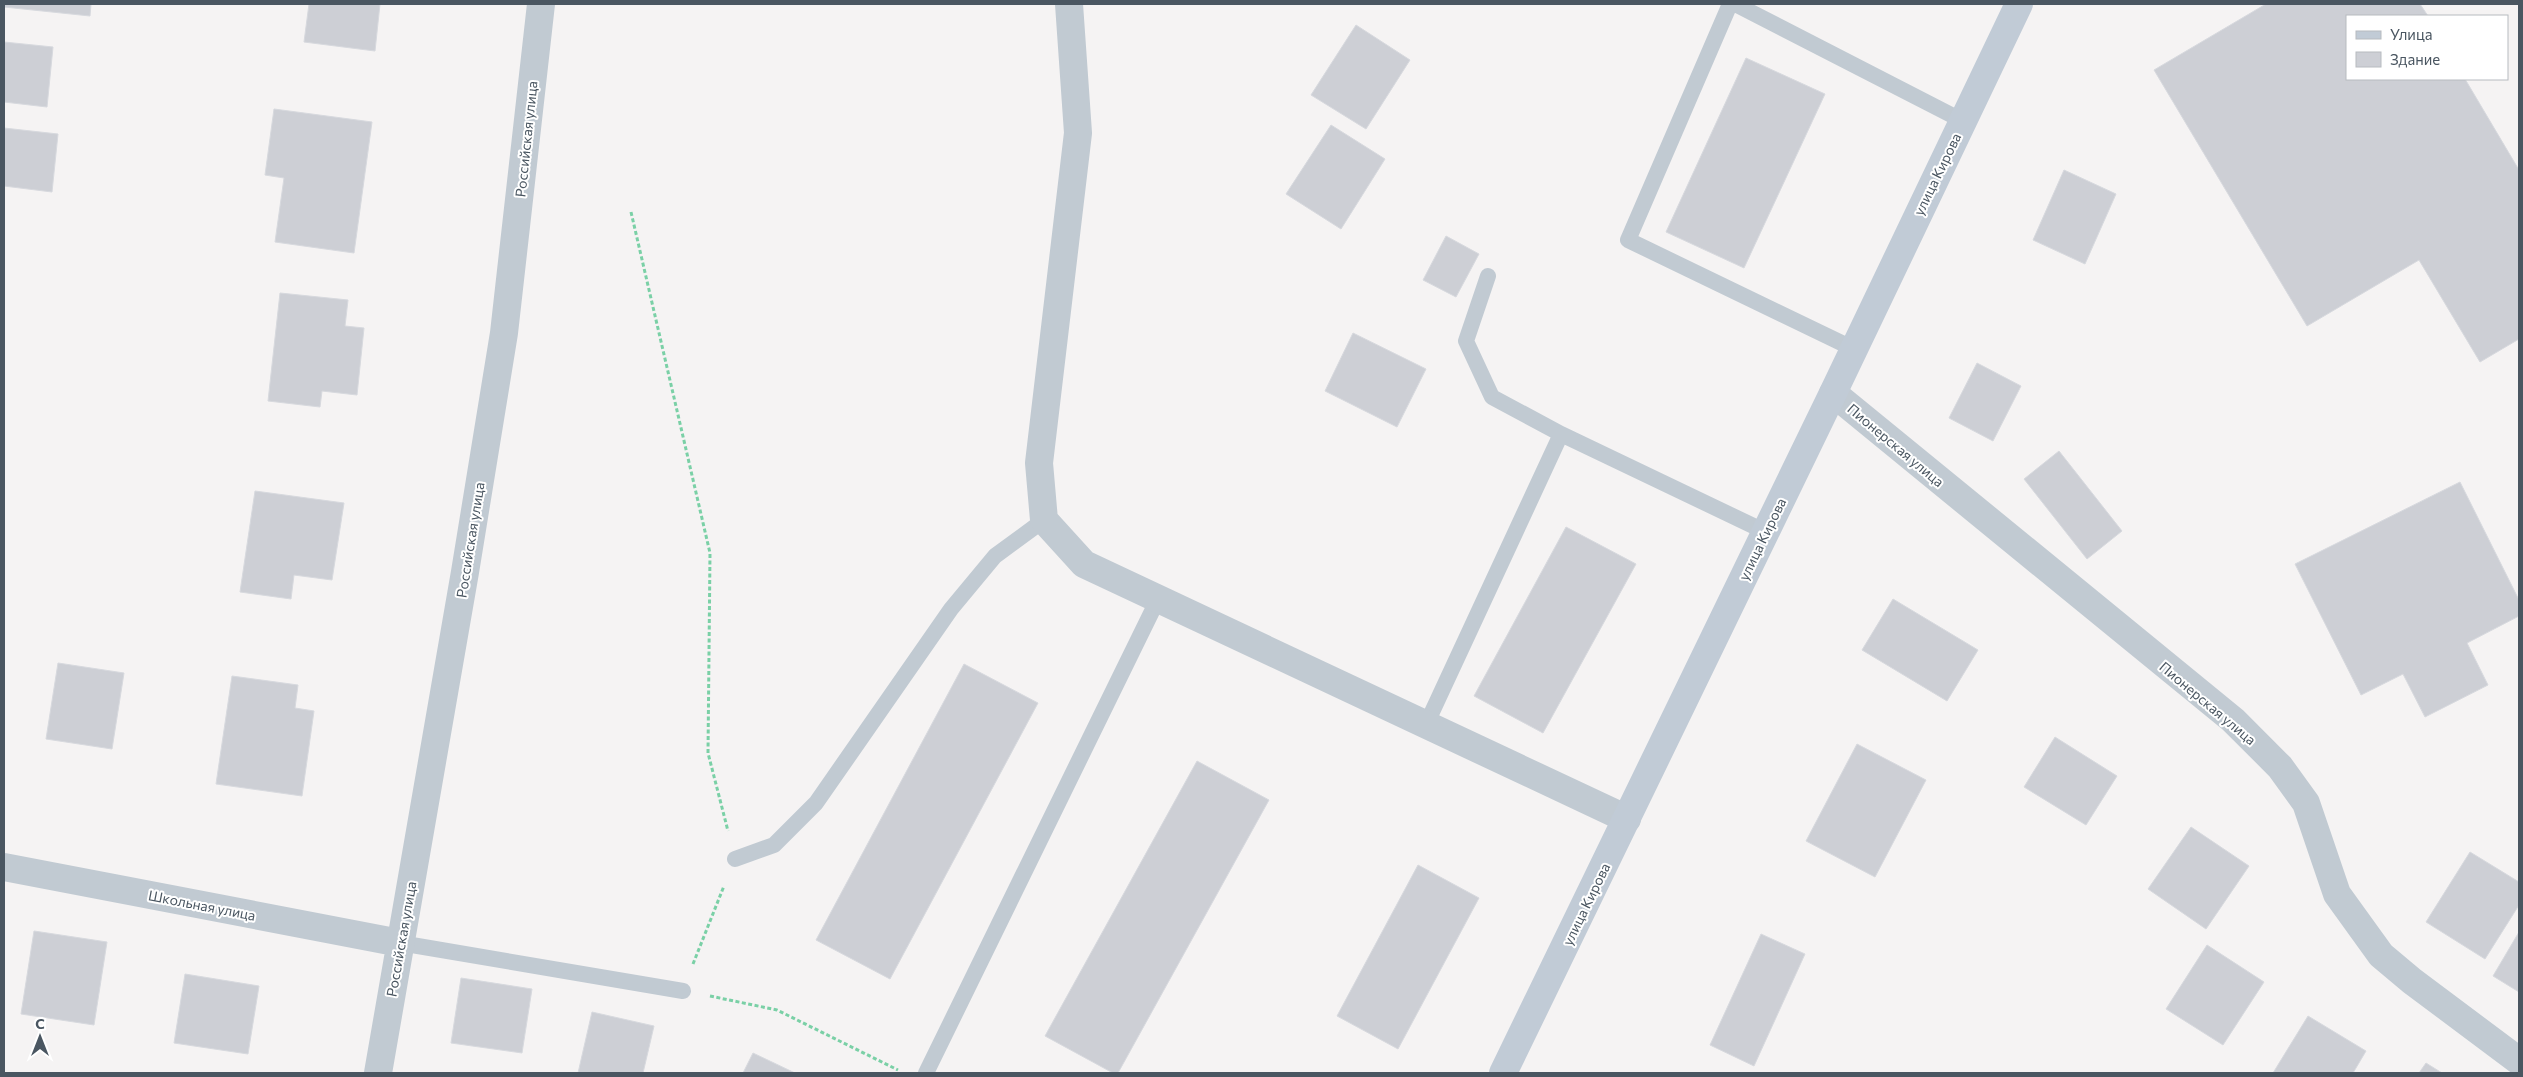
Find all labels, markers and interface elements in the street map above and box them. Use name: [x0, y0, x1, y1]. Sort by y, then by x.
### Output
legend: [2346, 15, 2508, 80]
text: Улица: [2390, 25, 2432, 43]
text: Здание: [2390, 50, 2440, 68]
street label: Российская улица: [511, 80, 541, 198]
street label: улица Кирова: [1910, 130, 1964, 218]
street label: Пионерская улица: [1844, 400, 1948, 490]
street label: Российская улица: [452, 481, 488, 599]
street label: улица Кирова: [1735, 495, 1789, 583]
street label: Пионерская улица: [2156, 658, 2260, 748]
street label: улица Кирова: [1559, 860, 1613, 948]
street label: Российская улица: [382, 880, 420, 998]
street label: Школьная улица: [147, 886, 257, 924]
north arrow: [15, 1012, 65, 1062]
text: С: [35, 1015, 45, 1032]

